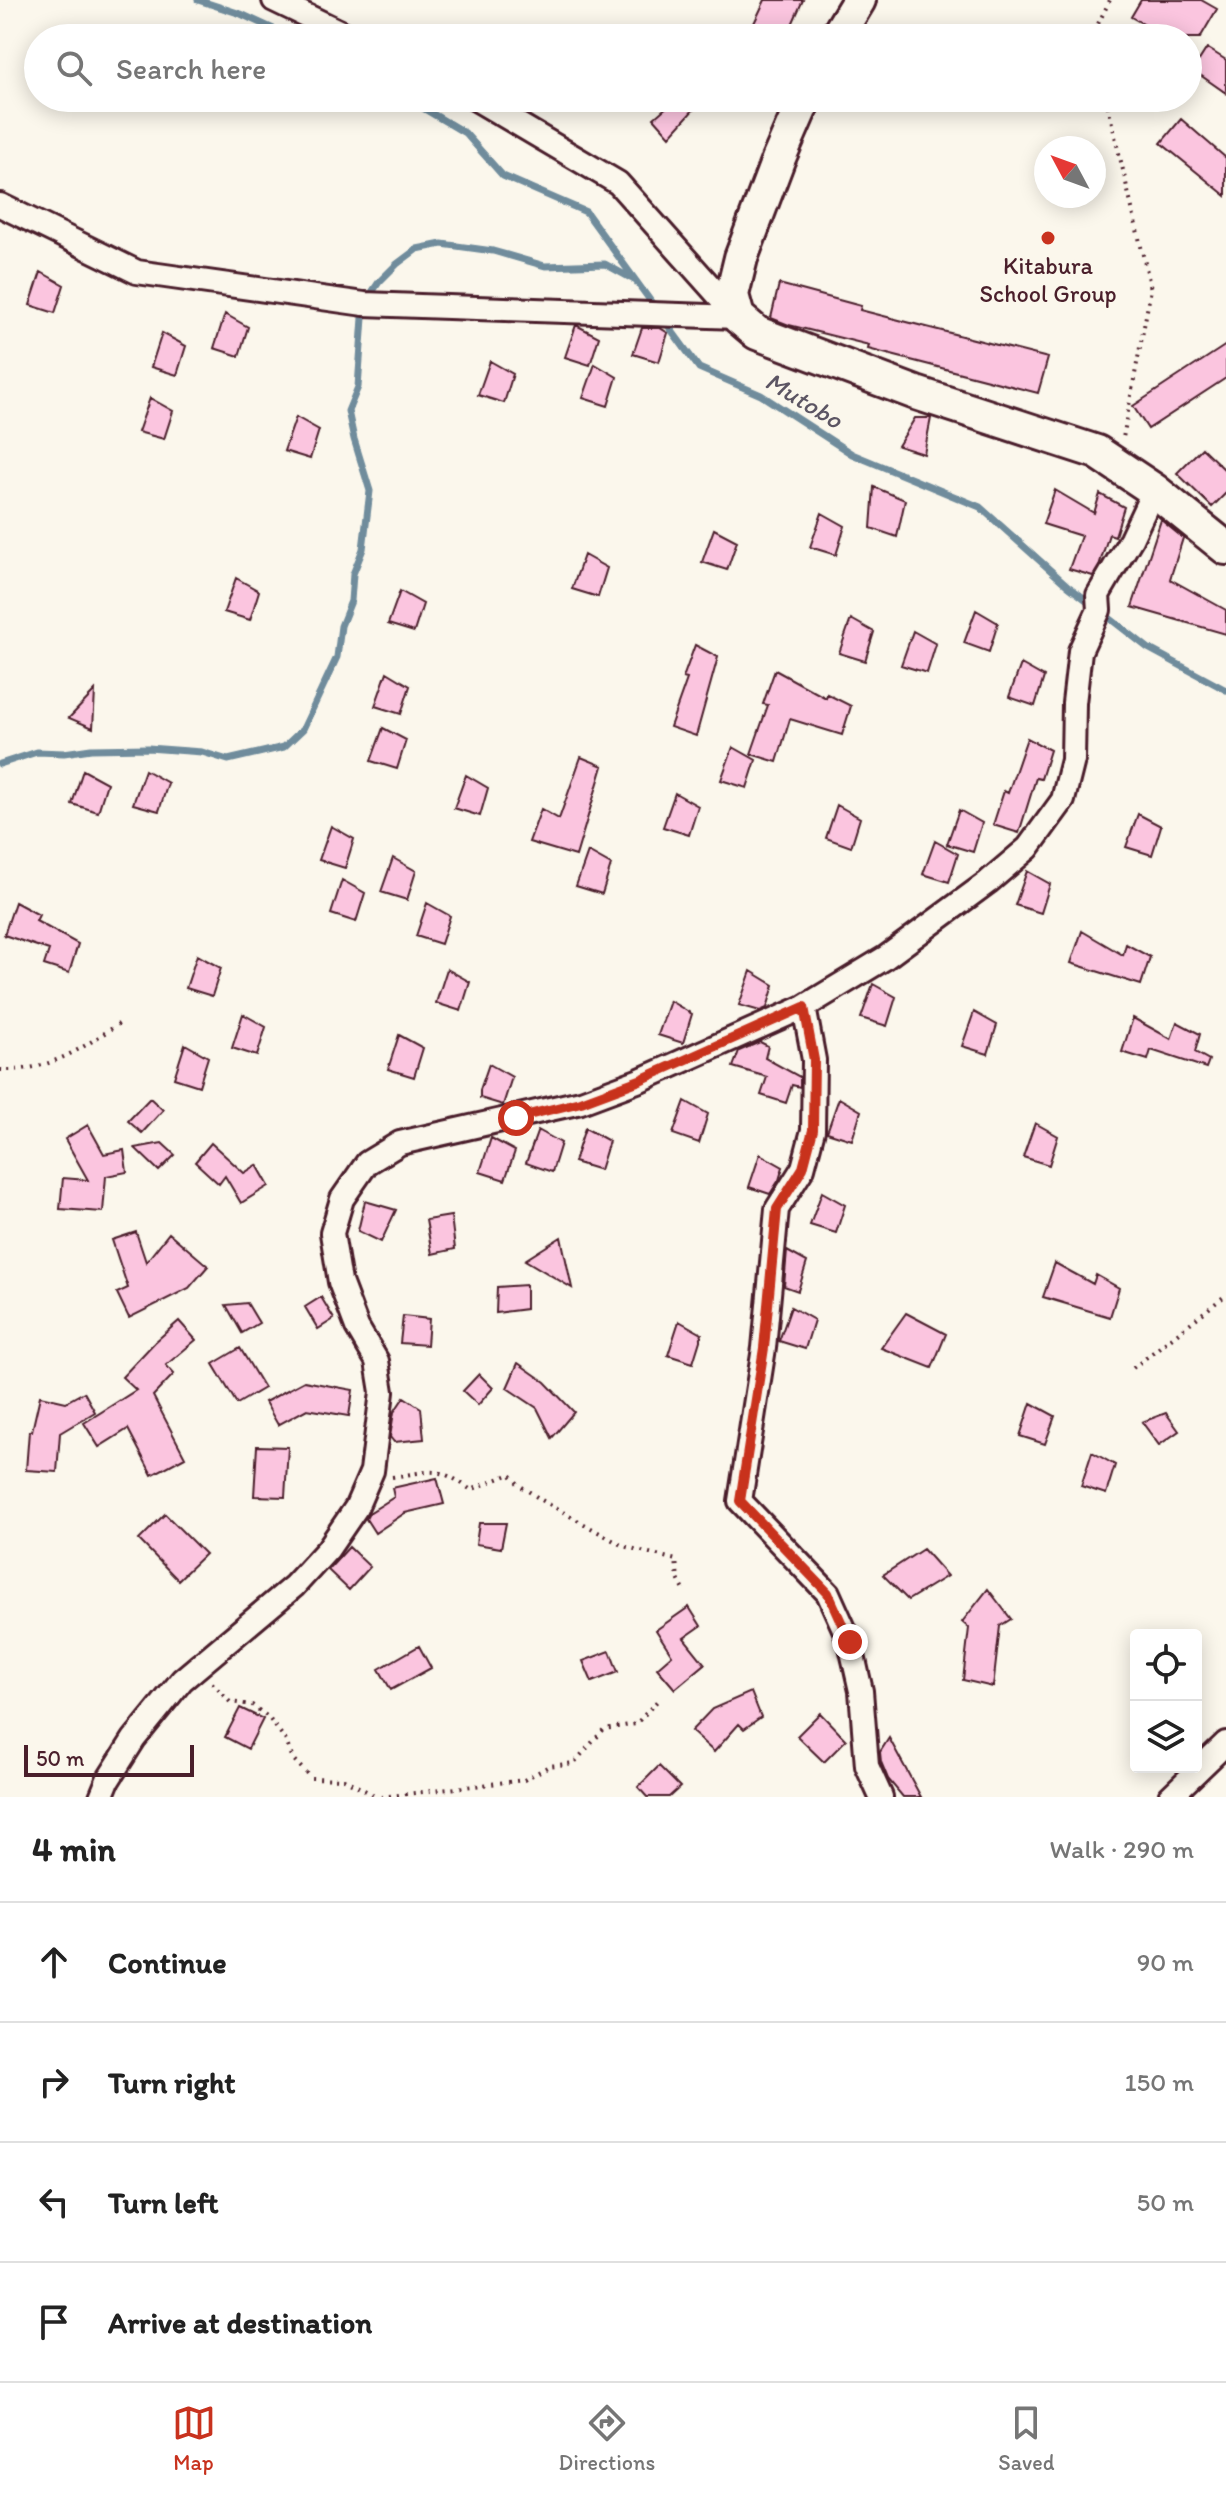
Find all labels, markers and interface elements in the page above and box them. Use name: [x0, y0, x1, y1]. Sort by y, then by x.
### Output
search box: [24, 24, 1202, 112]
icon: search: [52, 46, 96, 90]
text: Search here: [116, 50, 266, 87]
north arrow: [1034, 136, 1106, 208]
marker: Kitabura School Group: [1039, 229, 1057, 247]
place label: Kitabura School Group: [979, 251, 1117, 308]
water label: Mutobo: [760, 365, 849, 436]
route start: [498, 1100, 534, 1136]
route end: [832, 1624, 868, 1660]
map controls: [1130, 1629, 1202, 1773]
button: locate: [1130, 1629, 1202, 1701]
button: layers: [1130, 1701, 1202, 1773]
scale bar: [24, 1741, 194, 1777]
text: 50 m: [36, 1745, 85, 1772]
text: 4 min: [32, 1829, 116, 1870]
text: Walk · 290 m: [1050, 1833, 1194, 1865]
icon: ahead: [32, 1940, 76, 1984]
text: Continue: [108, 1944, 227, 1981]
text: 90 m: [1137, 1946, 1194, 1978]
icon: right: [32, 2060, 76, 2104]
text: Turn right: [108, 2064, 236, 2101]
text: 150 m: [1125, 2066, 1194, 2098]
icon: left: [32, 2180, 76, 2224]
text: Turn left: [108, 2184, 219, 2221]
text: 50 m: [1137, 2186, 1194, 2218]
icon: arrive: [32, 2300, 76, 2344]
text: Arrive at destination: [108, 2304, 372, 2341]
tab: Map: [172, 2401, 216, 2476]
tab: Directions: [559, 2401, 655, 2476]
tab: Saved: [998, 2401, 1054, 2476]

